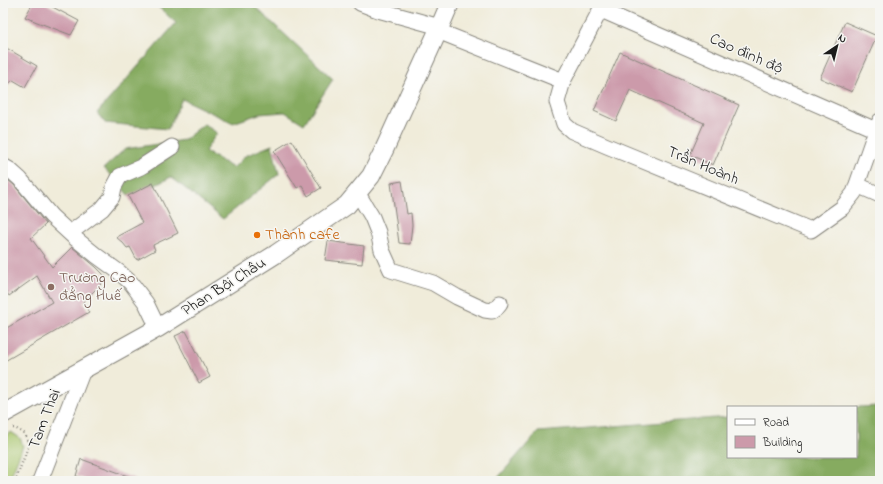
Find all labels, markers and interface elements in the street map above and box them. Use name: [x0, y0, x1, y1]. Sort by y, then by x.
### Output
north arrow: [817, 26, 857, 66]
street label: Cao đình độ: [706, 27, 787, 81]
text: N: [835, 30, 850, 47]
street label: Trần Hoành: [663, 140, 743, 192]
place label: Thành cafe: [265, 223, 341, 247]
marker: Thành cafe: [252, 230, 262, 240]
street label: Phan Bội Châu: [177, 251, 271, 323]
place label: Trường Cao đẳng Huế: [59, 266, 135, 308]
marker: Trường Cao đẳng Huế: [46, 282, 56, 292]
street label: Tam Thai: [23, 385, 67, 452]
legend: [727, 406, 857, 458]
text: Road: [763, 414, 789, 432]
text: Building: [762, 434, 802, 453]

